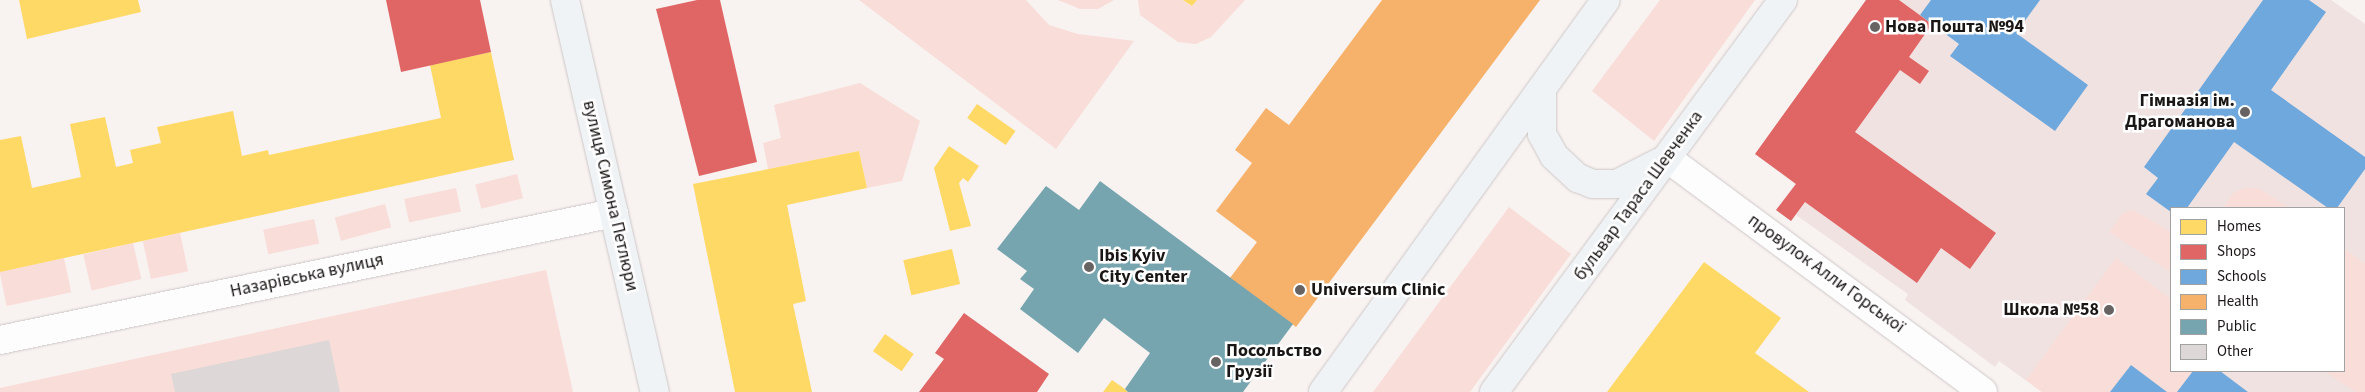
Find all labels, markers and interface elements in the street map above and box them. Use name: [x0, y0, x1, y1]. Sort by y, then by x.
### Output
place label: Нова Пошта №94: [1885, 16, 2024, 38]
marker: Нова Пошта №94: [1869, 21, 1881, 33]
place label: Гімназія ім. Драгоманова: [2125, 91, 2235, 134]
street label: вулиця Симона Петлюри: [578, 98, 642, 294]
marker: Гімназія ім. Драгоманова: [2239, 106, 2251, 118]
street label: бульвар Тараса Шевченка: [1570, 107, 1708, 285]
legend: [2170, 207, 2345, 372]
street label: провулок Алли Горської: [1743, 210, 1909, 338]
text: Homes: [2217, 216, 2261, 237]
text: Shops: [2217, 241, 2256, 262]
place label: Ibis Kyiv City Center: [1099, 246, 1187, 288]
street label: Назарівська вулиця: [228, 249, 386, 303]
marker: Ibis Kyiv City Center: [1083, 261, 1095, 273]
text: Schools: [2217, 266, 2266, 287]
place label: Universum Clinic: [1311, 279, 1445, 301]
marker: Universum Clinic: [1293, 283, 1307, 297]
text: Health: [2217, 291, 2259, 312]
place label: Школа №58: [2003, 299, 2099, 321]
marker: Школа №58: [2103, 304, 2115, 316]
text: Public: [2217, 316, 2256, 337]
place label: Посольство Грузії: [1226, 341, 1322, 384]
text: Other: [2217, 341, 2253, 362]
marker: Посольство Грузії: [1210, 356, 1222, 368]

